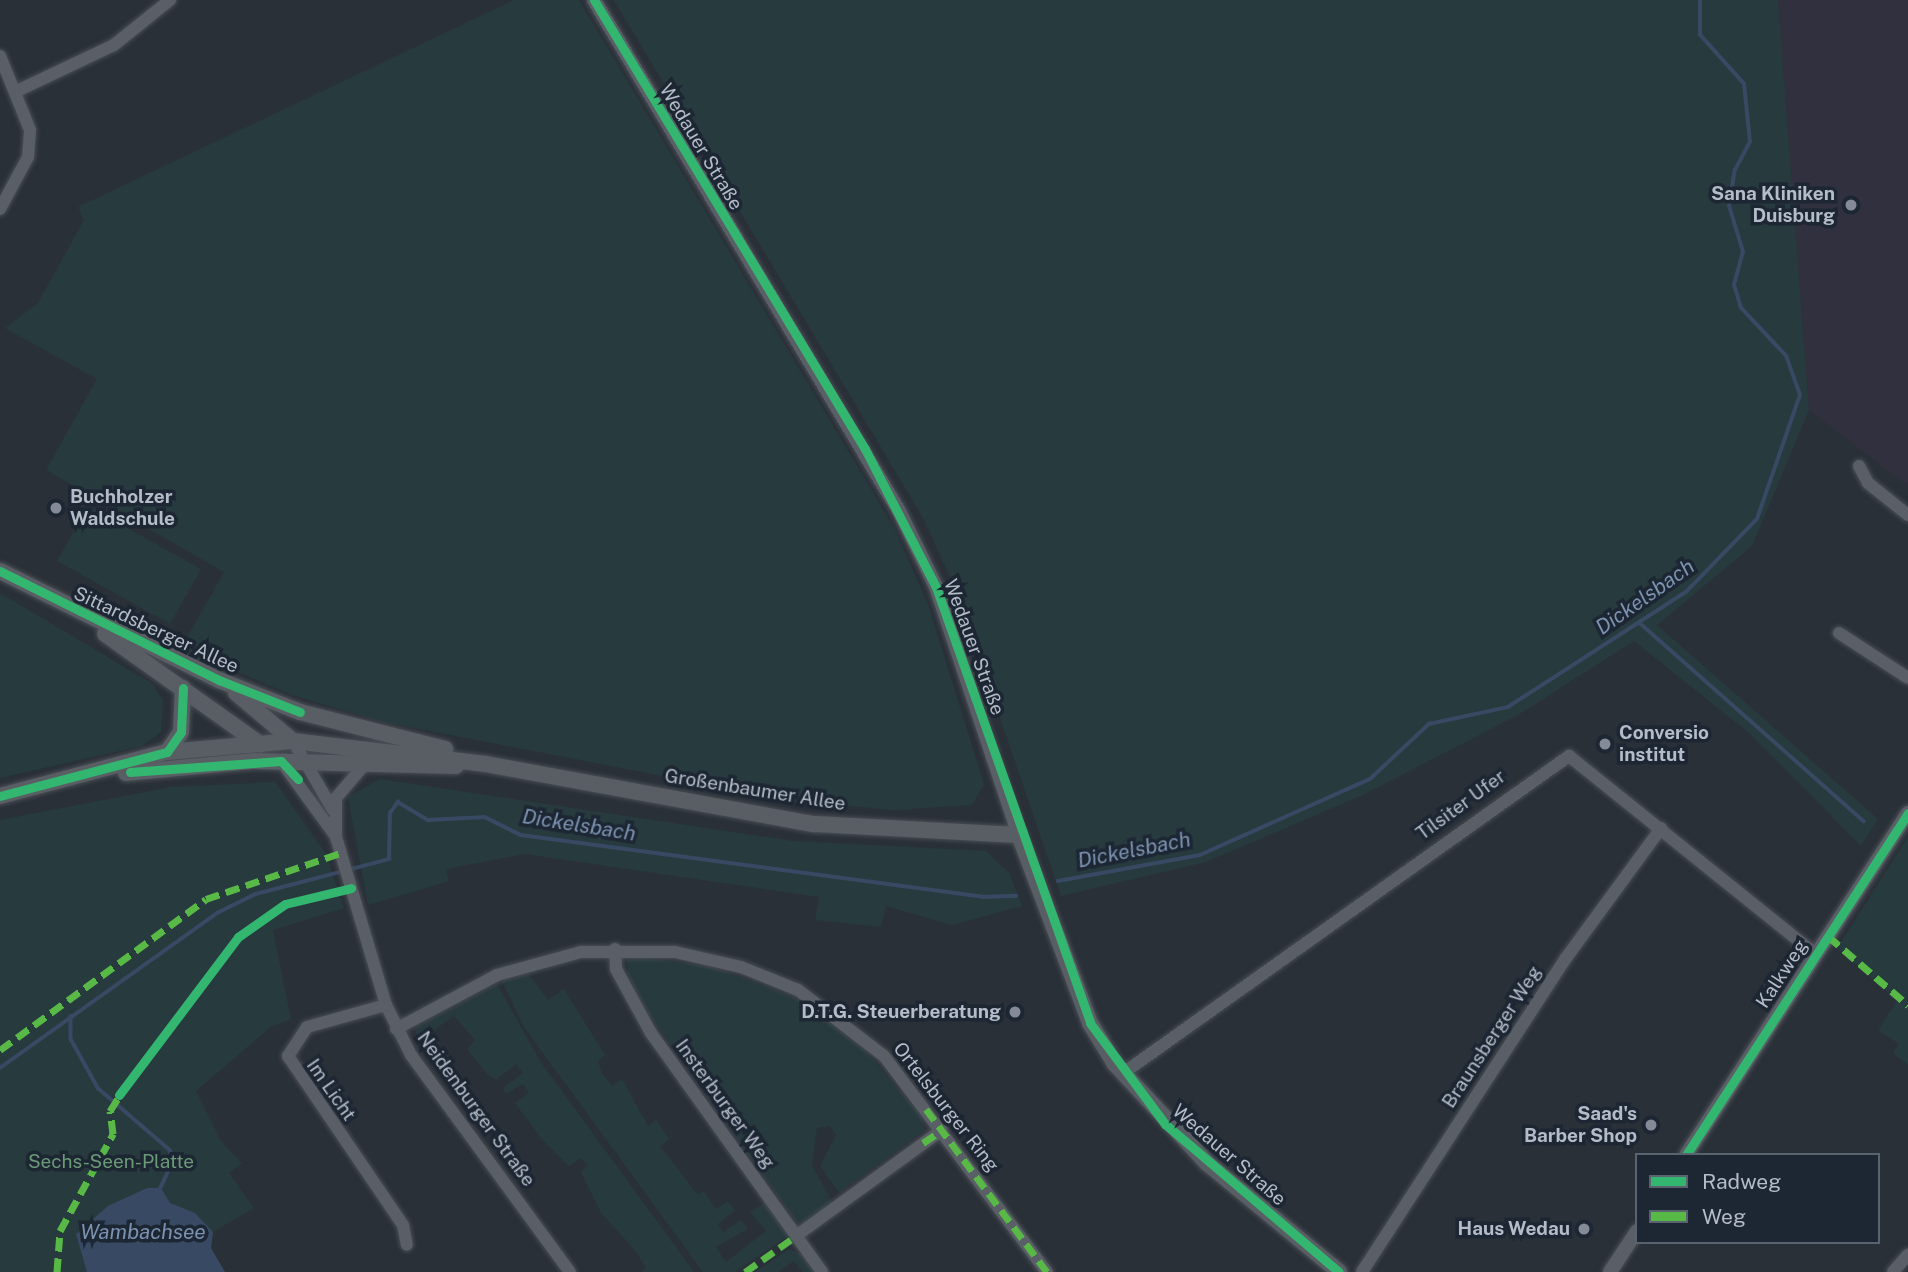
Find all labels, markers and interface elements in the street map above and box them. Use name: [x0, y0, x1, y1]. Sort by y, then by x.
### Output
street label: Wedauer Straße: [654, 80, 748, 214]
place label: Sana Kliniken Duisburg: [1711, 183, 1835, 227]
marker: Sana Kliniken Duisburg: [1841, 195, 1861, 215]
place label: Buchholzer Waldschule: [70, 486, 175, 530]
marker: Buchholzer Waldschule: [48, 500, 64, 516]
water label: Dickelsbach: [1591, 554, 1699, 640]
street label: Wedauer Straße: [939, 576, 1009, 718]
street label: Sittardsberger Allee: [70, 582, 242, 678]
place label: Conversio institut: [1619, 722, 1709, 766]
marker: Conversio institut: [1597, 736, 1613, 752]
street label: Großenbaumer Allee: [663, 764, 847, 816]
street label: Tilsiter Ufer: [1412, 765, 1510, 845]
water label: Dickelsbach: [520, 804, 638, 846]
water label: Dickelsbach: [1075, 827, 1193, 873]
street label: Kalkweg: [1751, 935, 1813, 1013]
street label: Braunsberger Weg: [1437, 961, 1547, 1113]
place label: D.T.G. Steuerberatung: [801, 1001, 1001, 1023]
marker: D.T.G. Steuerberatung: [1007, 1004, 1023, 1020]
street label: Neidenburger Straße: [412, 1027, 540, 1191]
street label: Insterburger Weg: [670, 1035, 780, 1173]
street label: Ortelsburger Ring: [888, 1038, 1004, 1176]
street label: Im Licht: [302, 1055, 360, 1125]
street label: Wedauer Straße: [1168, 1099, 1290, 1211]
place label: Saad's Barber Shop: [1524, 1103, 1637, 1147]
marker: Saad's Barber Shop: [1643, 1117, 1659, 1133]
park label: Sechs-Seen-Platte: [28, 1151, 194, 1173]
legend: [1635, 1153, 1880, 1244]
text: Radweg: [1702, 1169, 1781, 1194]
text: Weg: [1702, 1204, 1746, 1229]
place label: Haus Wedau: [1457, 1218, 1570, 1240]
water label: Wambachsee: [80, 1219, 206, 1245]
marker: Haus Wedau: [1576, 1221, 1592, 1237]

